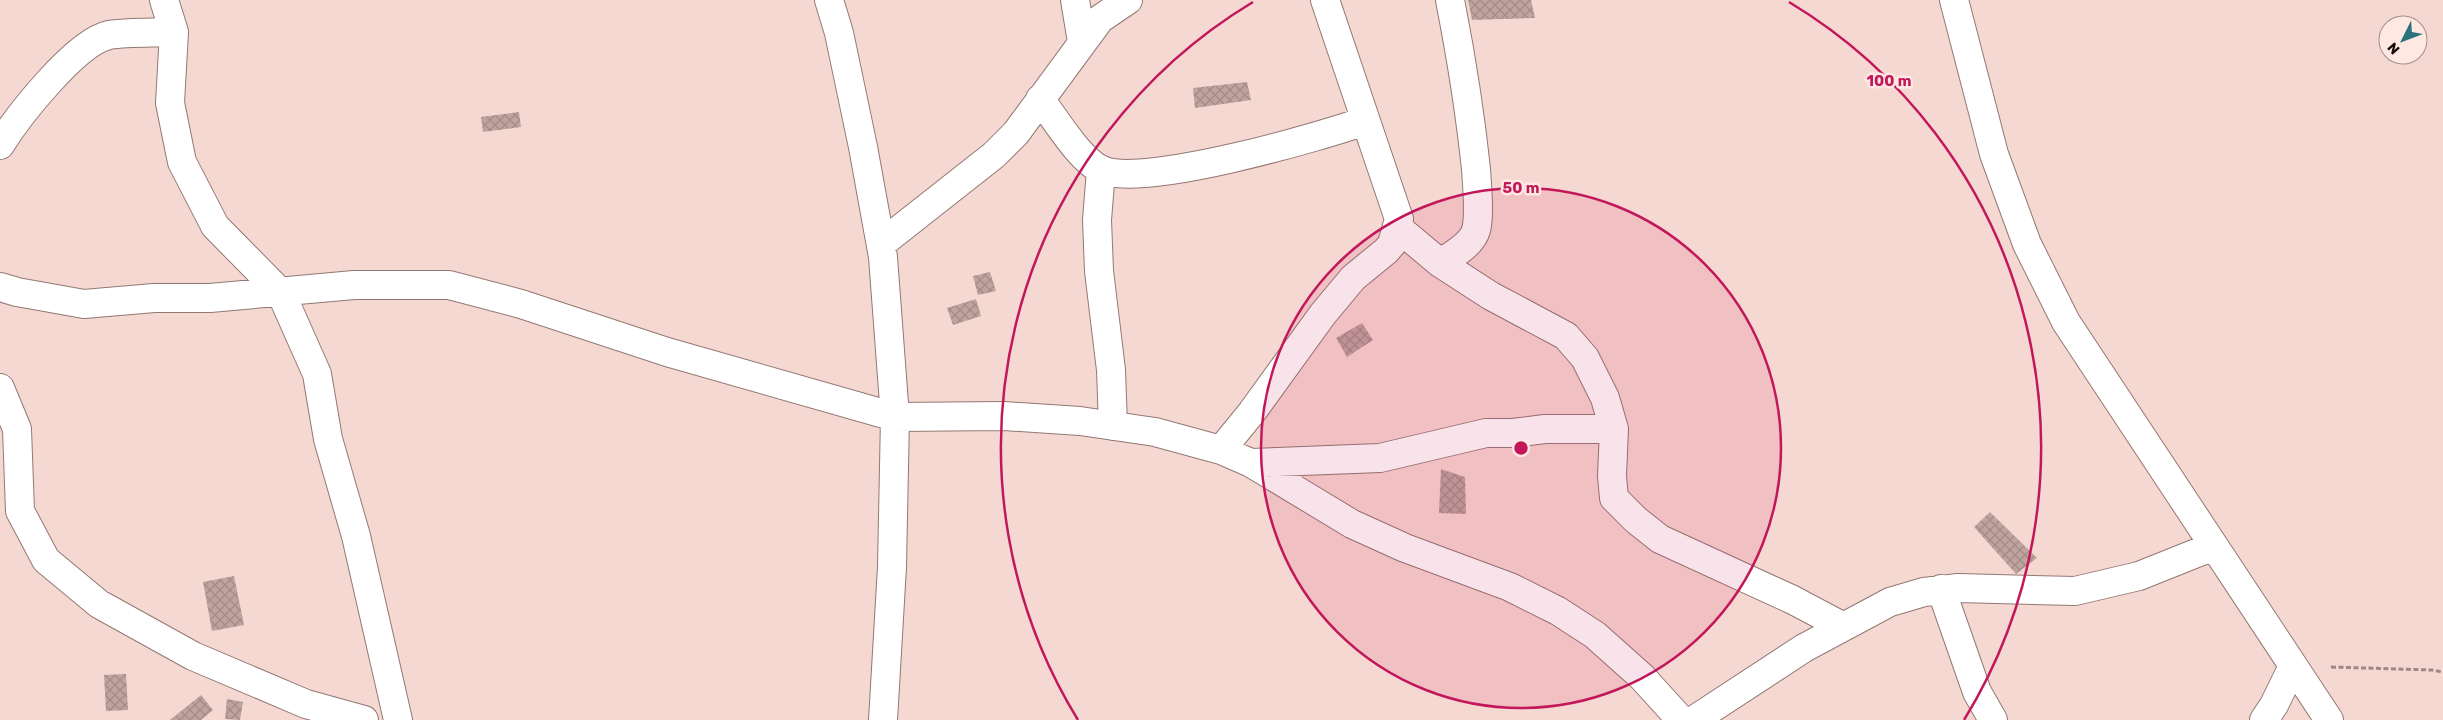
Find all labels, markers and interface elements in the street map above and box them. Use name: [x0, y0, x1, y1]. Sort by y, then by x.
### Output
north arrow: [2378, 15, 2428, 65]
text: N: [2384, 39, 2403, 58]
text: 100 m: [1867, 72, 1911, 90]
text: 50 m: [1503, 179, 1539, 197]
centre of rings: [1512, 439, 1530, 457]

